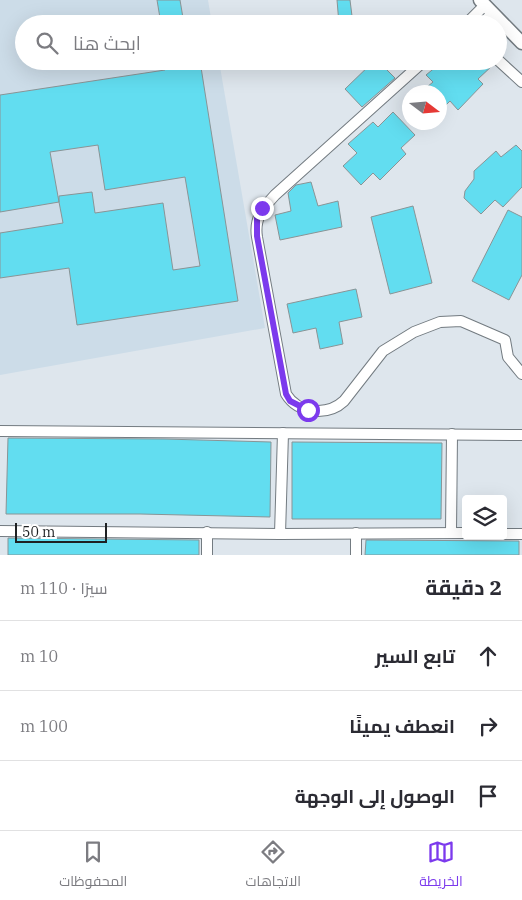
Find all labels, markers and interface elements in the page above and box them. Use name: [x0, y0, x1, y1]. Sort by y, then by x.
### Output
search box: [15, 15, 507, 70]
icon: search: [33, 29, 61, 57]
text: ابحث هنا: [73, 31, 141, 55]
north arrow: [402, 85, 447, 130]
route end: [251, 197, 274, 220]
route start: [297, 399, 320, 422]
map controls: [462, 495, 507, 540]
button: layers: [462, 495, 507, 540]
scale bar: [15, 520, 108, 543]
text: 50 m: [22, 523, 55, 541]
text: 2 دقيقة: [425, 573, 502, 601]
text: سيرًا · 110 m: [20, 578, 107, 598]
icon: ahead: [474, 642, 502, 670]
text: تابع السير: [375, 644, 455, 668]
text: 10 m: [20, 646, 58, 666]
icon: right: [474, 712, 502, 740]
text: انعطف يمينًا: [349, 714, 455, 738]
text: 100 m: [20, 716, 68, 736]
icon: arrive: [474, 782, 502, 810]
text: الوصول إلى الوجهة: [295, 784, 455, 808]
tab: المحفوظات: [59, 838, 127, 894]
tab: الاتجاهات: [246, 838, 301, 894]
tab: الخريطة: [419, 838, 463, 894]

